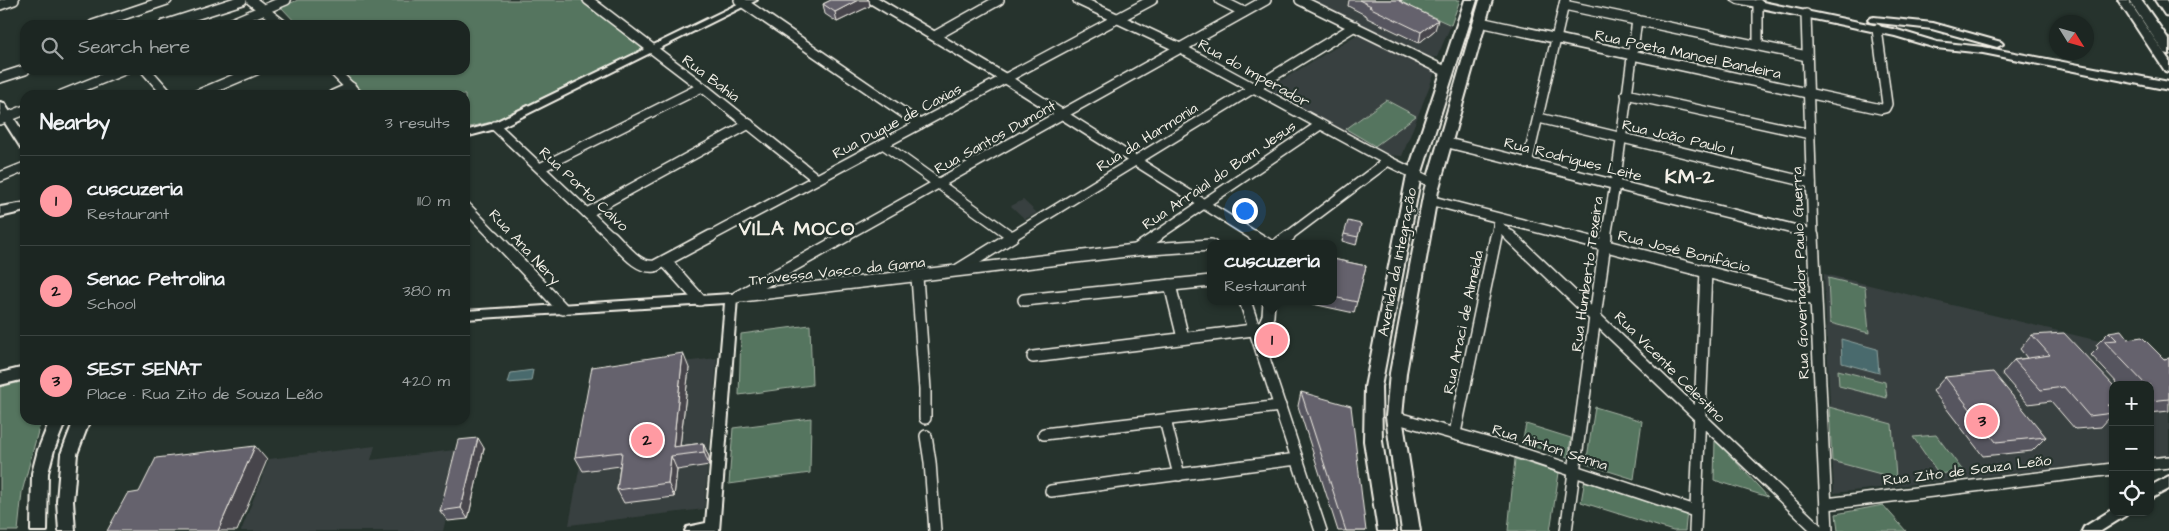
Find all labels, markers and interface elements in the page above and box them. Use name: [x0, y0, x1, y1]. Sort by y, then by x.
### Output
north arrow: [2049, 15, 2094, 60]
search box: [20, 20, 470, 75]
street label: Rua Poeta Manoel Bandeira: [1593, 24, 1783, 85]
icon: search: [38, 34, 66, 62]
text: Search here: [78, 34, 190, 61]
street label: Rua do Imperador: [1194, 34, 1313, 113]
street label: Rua Bahia: [677, 50, 744, 107]
street label: Rua Duque de Caxias: [829, 78, 966, 164]
street label: Rua Santos Dumont: [931, 95, 1060, 180]
street label: Rua da Harmonia: [1093, 98, 1202, 177]
text: Nearby: [40, 108, 110, 137]
text: 3 results: [385, 112, 450, 134]
street label: Rua João Paulo I: [1620, 114, 1736, 161]
street label: Rua Arraial do Bom Jesus: [1138, 116, 1301, 235]
street label: Rua Rodrigues Leite: [1502, 132, 1644, 188]
street label: Rua Porto Calvo: [534, 142, 633, 237]
district label: KM-2: [1665, 163, 1715, 191]
street label: Rua Governador Paulo Guerra: [1786, 166, 1815, 379]
text: cuscuzeria: [87, 176, 183, 203]
street label: Avenida da Integração: [1373, 185, 1423, 338]
text: 1: [55, 190, 57, 212]
text: 110 m: [417, 190, 450, 212]
street label: Rua Humberto Texeira: [1566, 195, 1609, 353]
your location: [1232, 198, 1258, 224]
text: Restaurant: [87, 203, 169, 225]
street label: Rua Ana Nery: [483, 205, 565, 291]
district label: VILA MOCO: [738, 215, 855, 243]
street label: Rua José Bonifácio: [1616, 225, 1753, 278]
popup: [1207, 240, 1337, 305]
text: cuscuzeria: [1224, 248, 1320, 275]
street label: Rua Araci de Almeida: [1438, 248, 1489, 396]
street label: Travessa Vasco da Gama: [748, 252, 927, 291]
text: Senac Petrolina: [87, 266, 225, 293]
text: Restaurant: [1224, 275, 1306, 297]
text: 2: [51, 280, 61, 302]
text: 380 m: [403, 280, 450, 302]
text: School: [87, 293, 136, 315]
street label: Rua Vicente Celestino: [1609, 307, 1730, 428]
pin: 1: [1256, 321, 1288, 359]
text: SEST SENAT: [87, 356, 201, 383]
text: 3: [52, 370, 60, 392]
text: 420 m: [401, 370, 450, 392]
map controls: [2109, 381, 2154, 516]
button: +: [2109, 381, 2154, 426]
text: Place · Rua Zito de Souza Leão: [87, 383, 323, 405]
pin: 3: [1966, 402, 1998, 440]
street label: Rua Airton Senna: [1489, 419, 1611, 476]
pin: 2: [631, 421, 663, 459]
button: −: [2109, 426, 2154, 471]
street label: Rua Zito de Souza Leão: [1882, 450, 2053, 491]
button: locate: [2109, 471, 2154, 516]

